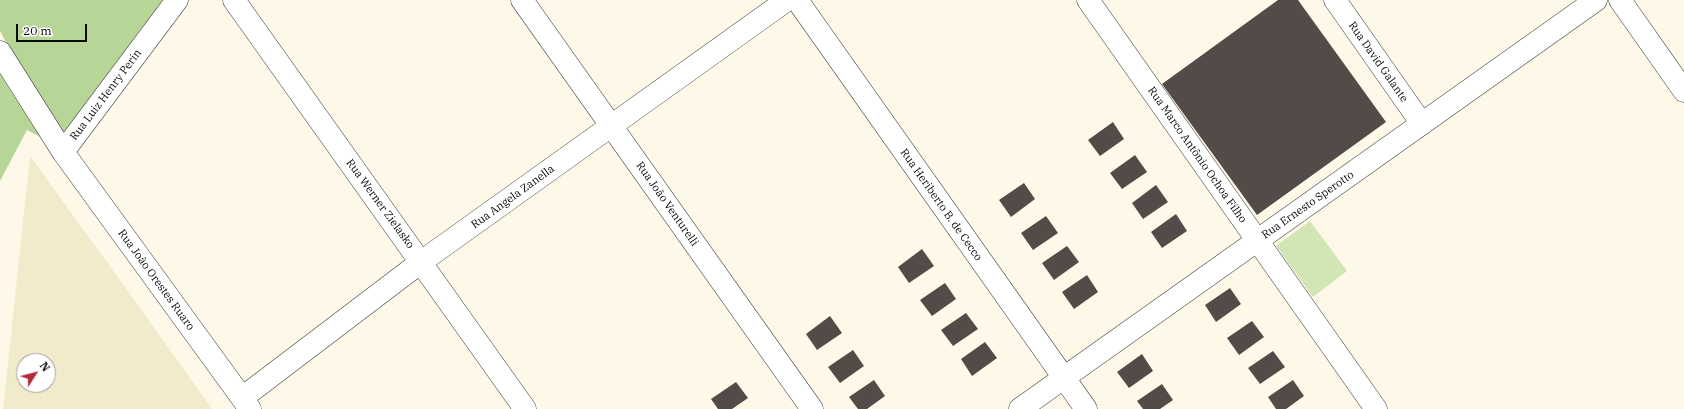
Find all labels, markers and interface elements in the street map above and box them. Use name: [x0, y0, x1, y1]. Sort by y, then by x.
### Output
scale bar: [18, 16, 89, 42]
street label: Rua David Galante: [1345, 19, 1411, 105]
text: 20 m: [23, 23, 52, 38]
street label: Rua Luiz Henry Perin: [67, 47, 145, 143]
street label: Rua Marco Antônio Ochoa Filho: [1145, 84, 1249, 226]
street label: Rua Heriberto B. de Cecco: [897, 146, 985, 264]
street label: Rua Werner Zielasko: [343, 157, 417, 251]
street label: Rua João Venturelli: [633, 159, 701, 249]
street label: Rua Angela Zanella: [469, 162, 557, 232]
street label: Rua Ernesto Sperotto: [1259, 168, 1357, 242]
street label: Rua João Orestes Ruaro: [115, 227, 197, 333]
north arrow: [16, 353, 56, 393]
text: N: [37, 359, 53, 374]

